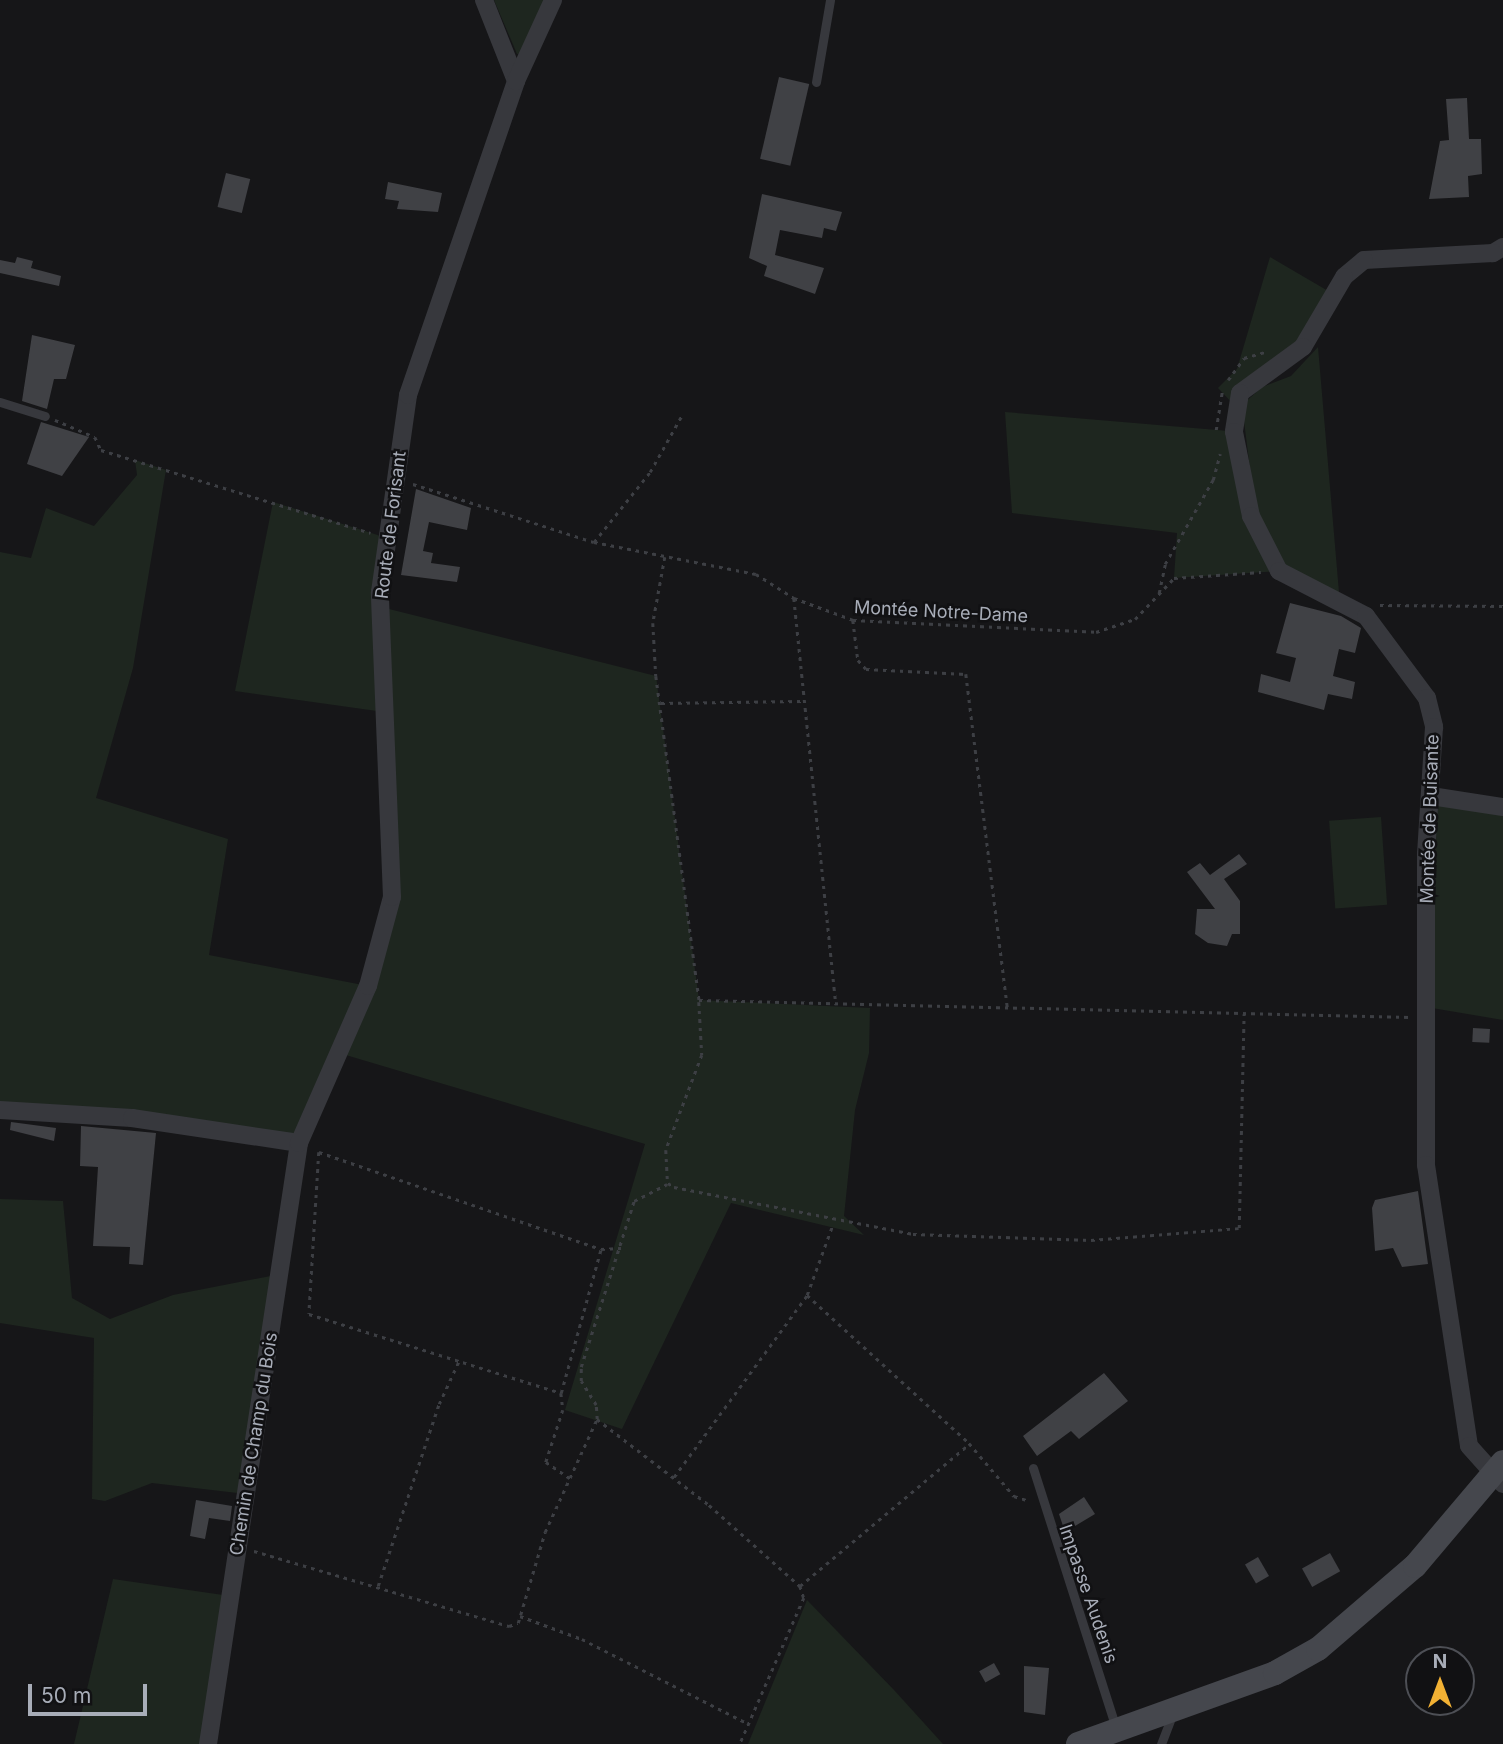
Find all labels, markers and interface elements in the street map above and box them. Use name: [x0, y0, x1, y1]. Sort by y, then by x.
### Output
street label: Route de Forisant: [371, 450, 411, 600]
street label: Montée Notre-Dame: [853, 597, 1029, 627]
street label: Montée de Buisante: [1416, 734, 1444, 904]
street label: Chemin de Champ du Bois: [226, 1331, 282, 1557]
street label: Impasse Audenis: [1054, 1522, 1122, 1666]
north arrow: [1405, 1646, 1475, 1716]
text: N: [1433, 1650, 1447, 1673]
scale bar: [32, 1670, 150, 1714]
text: 50 m: [41, 1683, 91, 1708]

